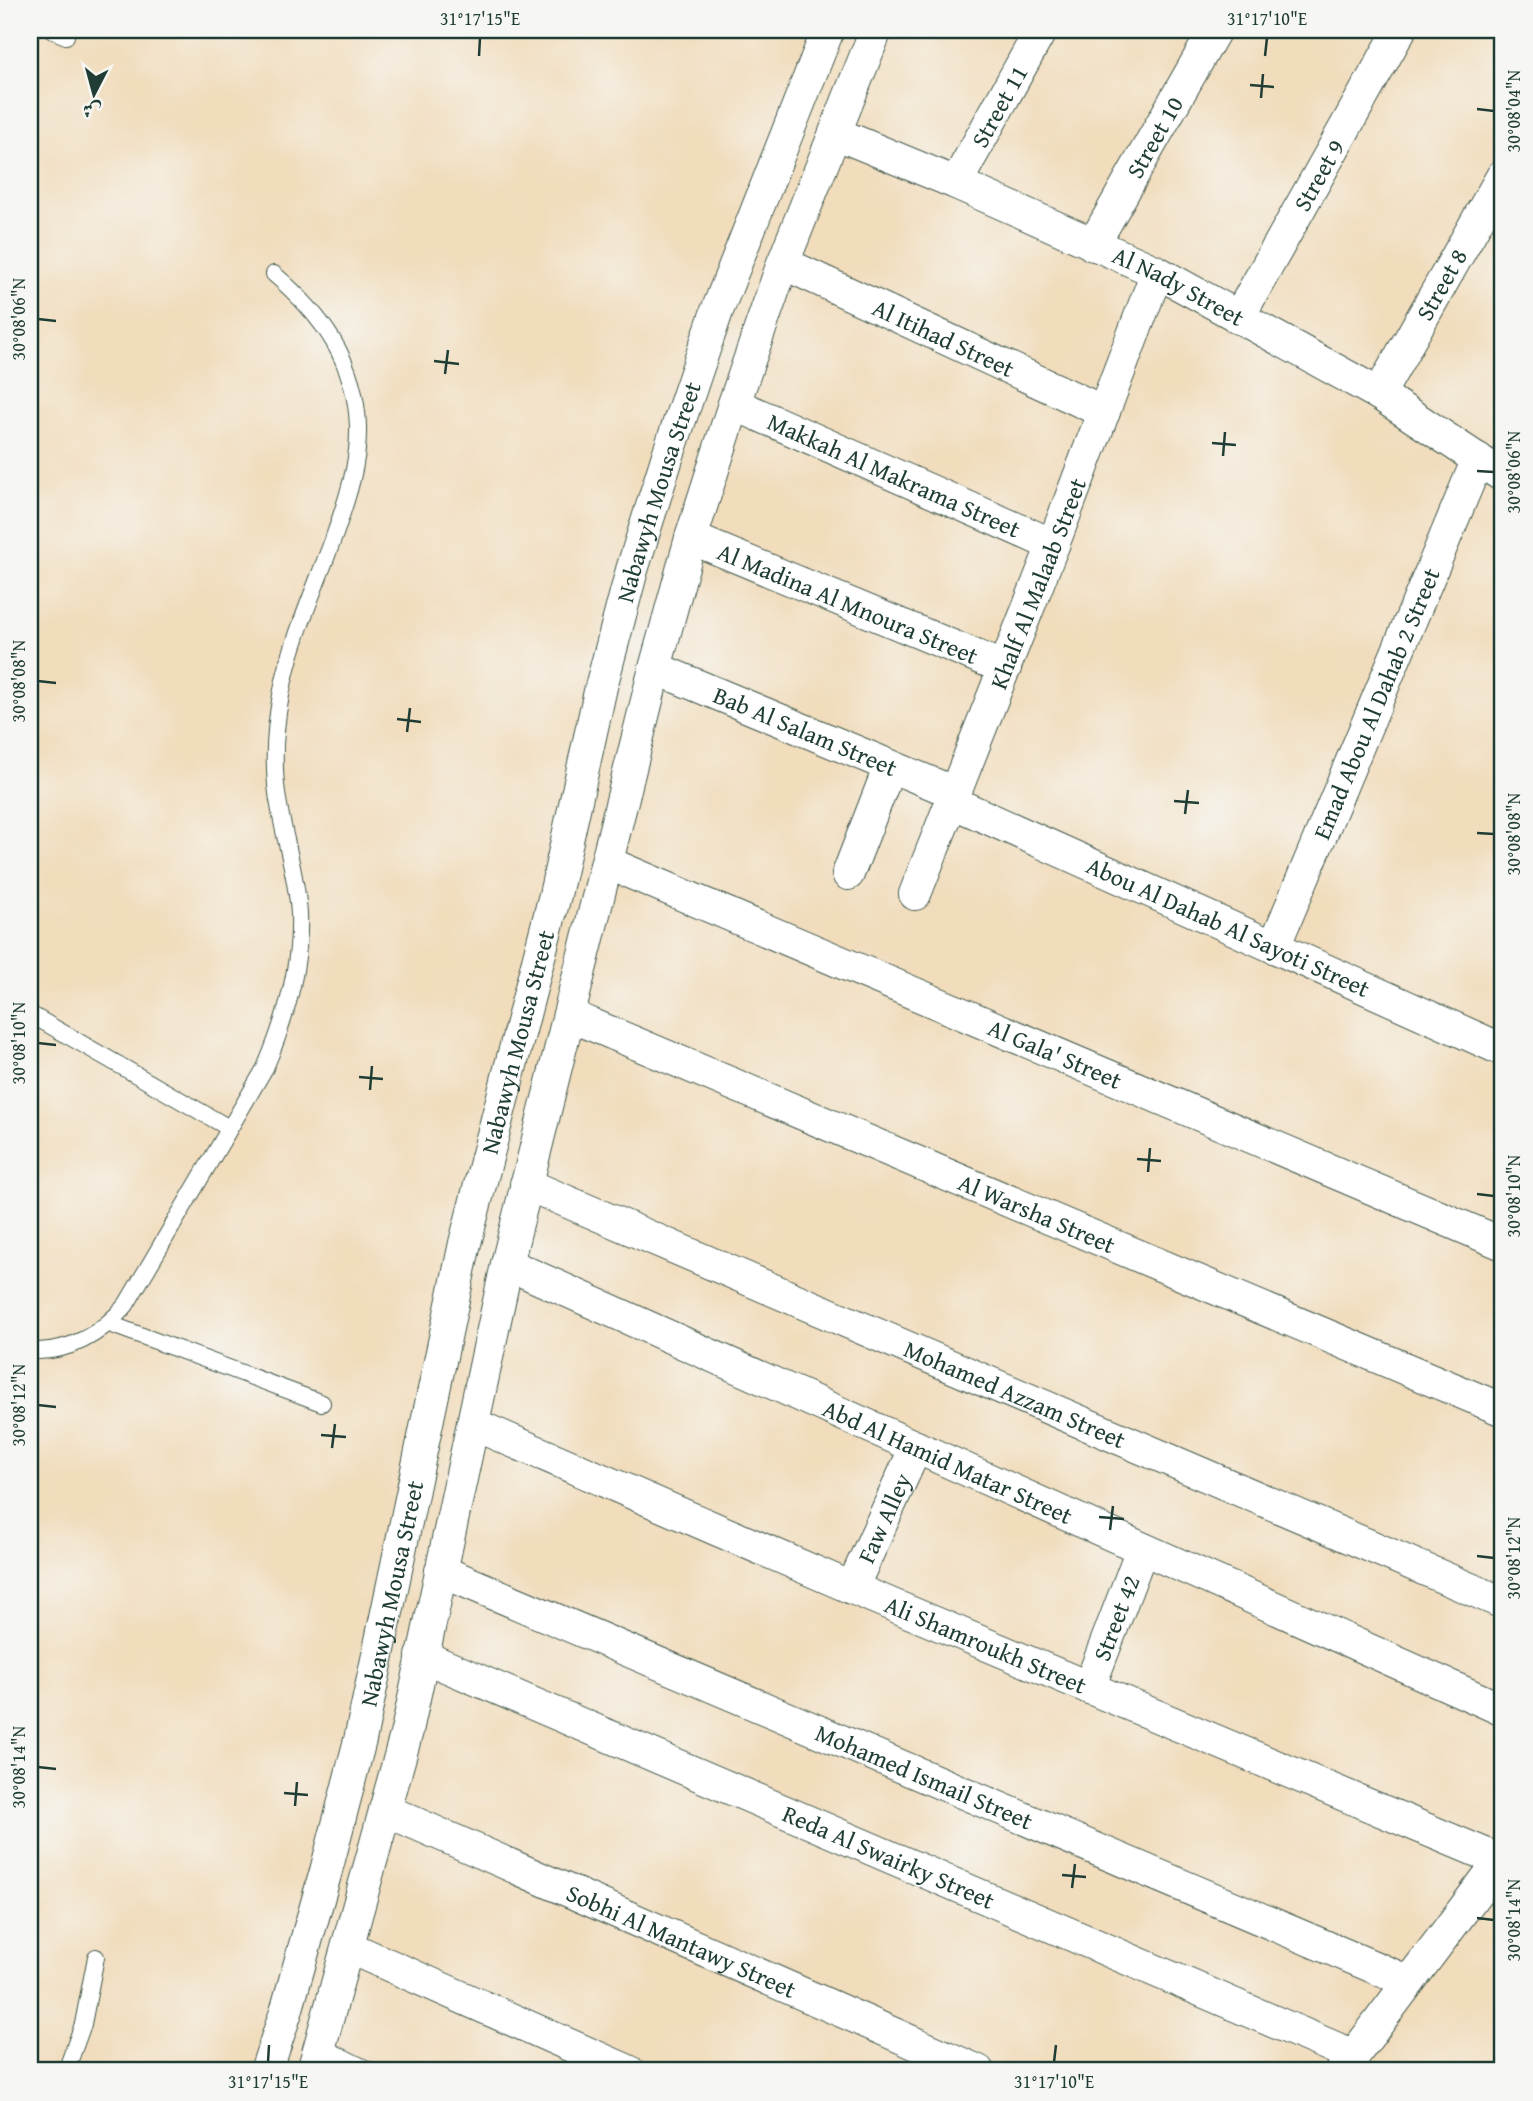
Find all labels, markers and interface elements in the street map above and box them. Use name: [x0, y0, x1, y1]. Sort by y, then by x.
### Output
text: 31°17'15"E: [440, 5, 520, 32]
text: 31°17'10"E: [1227, 5, 1307, 32]
street label: Street 11: [962, 59, 1036, 154]
north arrow: [60, 60, 130, 130]
text: 30°08'04"N: [1500, 69, 1527, 152]
street label: Street 10: [1117, 90, 1191, 185]
text: ش: [81, 96, 103, 126]
street label: Street 9: [1284, 133, 1353, 217]
street label: Al Nady Street: [1107, 237, 1251, 335]
street label: Street 8: [1407, 242, 1475, 327]
text: 30°08'06"N: [5, 277, 32, 360]
street label: Al Itihad Street: [867, 289, 1021, 386]
street label: Nabawyh Mousa Street: [607, 376, 709, 606]
street label: Makkah Al Makrama Street: [762, 403, 1027, 546]
text: 30°08'06"N: [1500, 430, 1527, 513]
street label: Khalf Al Malaab Street: [980, 472, 1095, 694]
street label: Al Madina Al Mnoura Street: [712, 533, 984, 673]
street label: Emad Abou Al Dahab 2 Street: [1303, 562, 1448, 845]
text: 30°08'08"N: [5, 639, 32, 722]
street label: Bab Al Salam Street: [708, 677, 903, 785]
text: 30°08'08"N: [1500, 792, 1527, 875]
street label: Abou Al Dahab Al Sayoti Street: [1081, 847, 1376, 1006]
street label: Nabawyh Mousa Street: [471, 926, 563, 1158]
text: 30°08'10"N: [5, 1001, 32, 1084]
street label: Al Gala' Street: [983, 1009, 1128, 1098]
text: 30°08'10"N: [1500, 1154, 1527, 1237]
street label: Al Warsha Street: [953, 1164, 1121, 1262]
street label: Mohamed Azzam Street: [899, 1331, 1132, 1457]
text: 30°08'12"N: [5, 1363, 32, 1446]
street label: Abd Al Hamid Matar Street: [817, 1390, 1079, 1533]
street label: Faw Alley: [848, 1467, 919, 1569]
street label: Nabawyh Mousa Street: [350, 1477, 432, 1710]
text: 30°08'12"N: [1500, 1516, 1527, 1599]
street label: Street 42: [1083, 1570, 1148, 1666]
street label: Ali Shamroukh Street: [879, 1586, 1093, 1702]
street label: Mohamed Ismail Street: [810, 1715, 1039, 1838]
text: 30°08'14"N: [5, 1725, 32, 1808]
street label: Reda Al Swairky Street: [777, 1795, 1001, 1918]
street label: Sobhi Al Mantawy Street: [561, 1875, 802, 2007]
text: 30°08'14"N: [1500, 1878, 1527, 1961]
text: 31°17'15"E: [228, 2068, 308, 2095]
text: 31°17'10"E: [1014, 2068, 1094, 2095]

